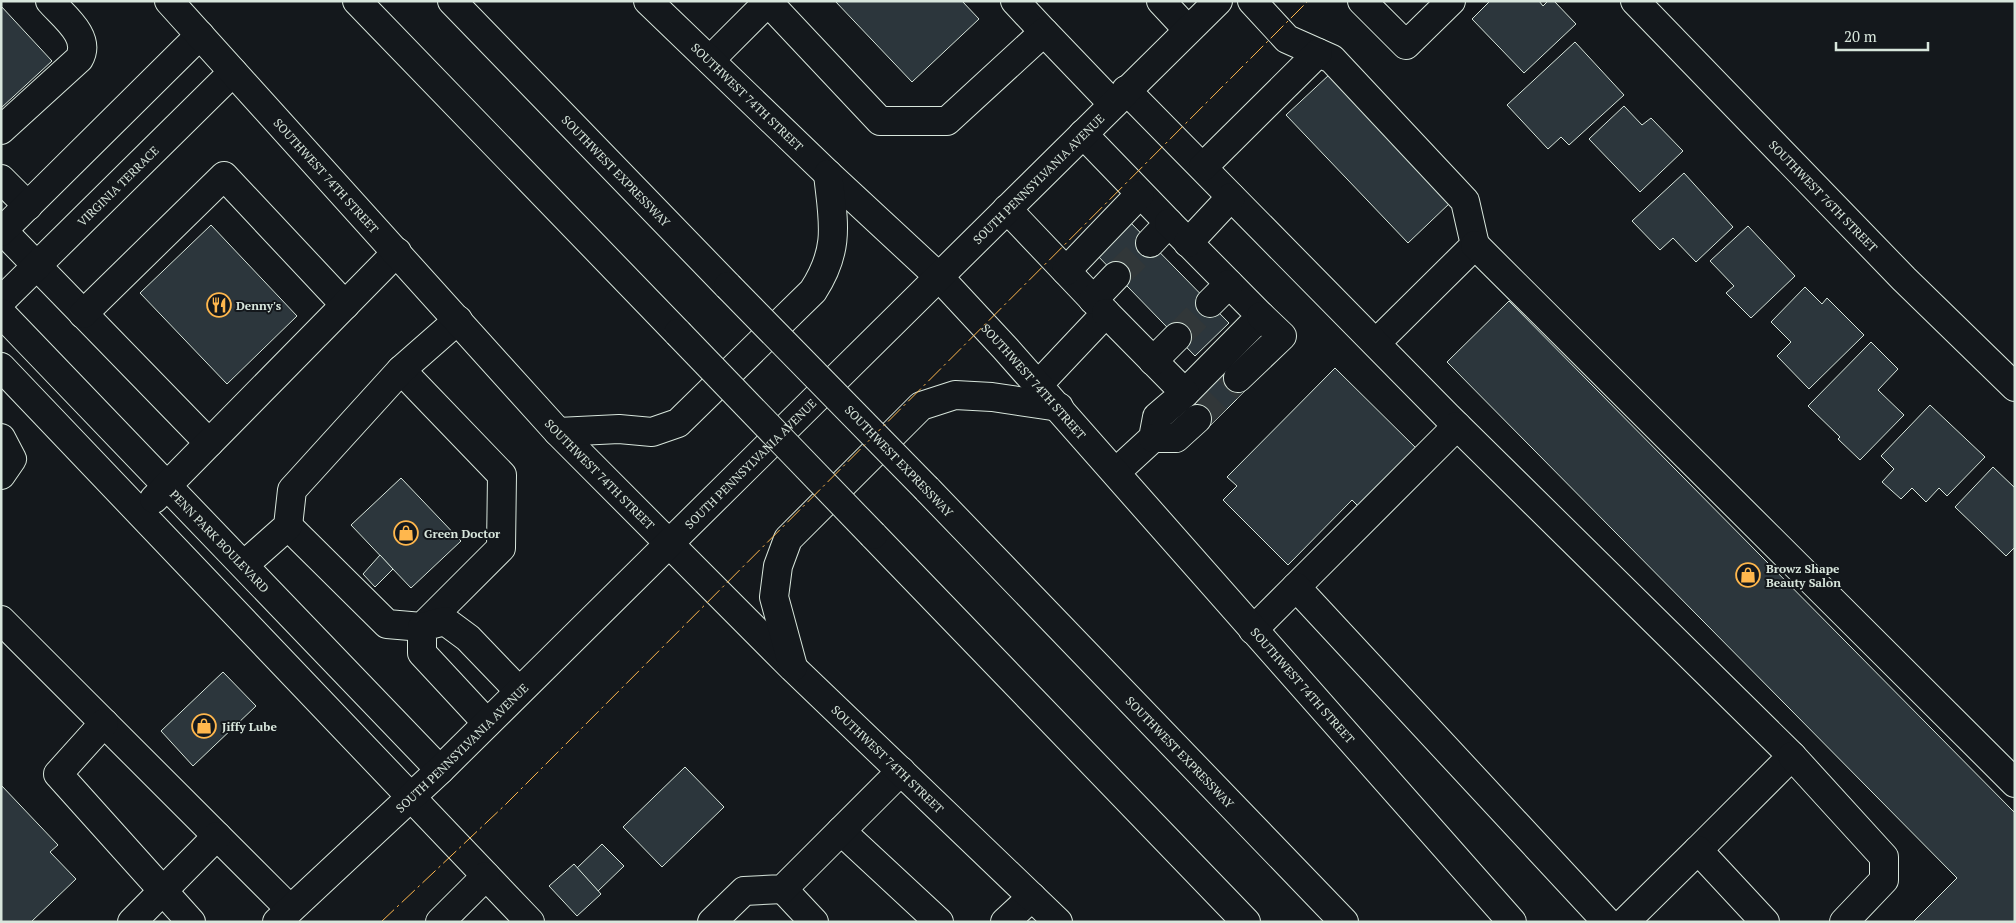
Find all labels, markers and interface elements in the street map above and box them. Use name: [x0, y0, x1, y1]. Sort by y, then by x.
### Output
scale bar: [1836, 20, 1928, 52]
text: 20 m: [1844, 26, 1877, 46]
street label: SOUTHWEST 74TH STREET: [688, 39, 807, 154]
street label: SOUTH PENNSYLVANIA AVENUE: [969, 111, 1107, 247]
street label: SOUTHWEST EXPRESSWAY: [559, 112, 674, 230]
street label: SOUTHWEST 74TH STREET: [271, 115, 382, 236]
street label: SOUTHWEST 76TH STREET: [1766, 137, 1881, 255]
street label: VIRGINIA TERRACE: [74, 142, 161, 229]
restaurant icon: Denny's: [206, 292, 232, 318]
place label: Denny's: [236, 298, 282, 313]
street label: SOUTHWEST 74TH STREET: [979, 320, 1090, 442]
street label: SOUTH PENNSYLVANIA AVENUE: [681, 395, 819, 532]
street label: SOUTHWEST EXPRESSWAY: [842, 402, 956, 520]
street label: SOUTHWEST 74TH STREET: [542, 416, 658, 533]
street label: PENN PARK BOULEVARD: [167, 486, 273, 595]
shop icon: Green Doctor: [393, 520, 419, 546]
place label: Green Doctor: [424, 526, 501, 541]
place label: Browz Shape Beauty Salon: [1766, 561, 1841, 590]
shop icon: Browz Shape Beauty Salon: [1735, 562, 1761, 588]
street label: SOUTHWEST 74TH STREET: [1248, 624, 1358, 747]
street label: SOUTH PENNSYLVANIA AVENUE: [392, 680, 531, 815]
street label: SOUTHWEST EXPRESSWAY: [1123, 693, 1238, 811]
street label: SOUTHWEST 74TH STREET: [829, 702, 947, 816]
shop icon: Jiffy Lube: [191, 713, 217, 739]
place label: Jiffy Lube: [222, 719, 277, 734]

